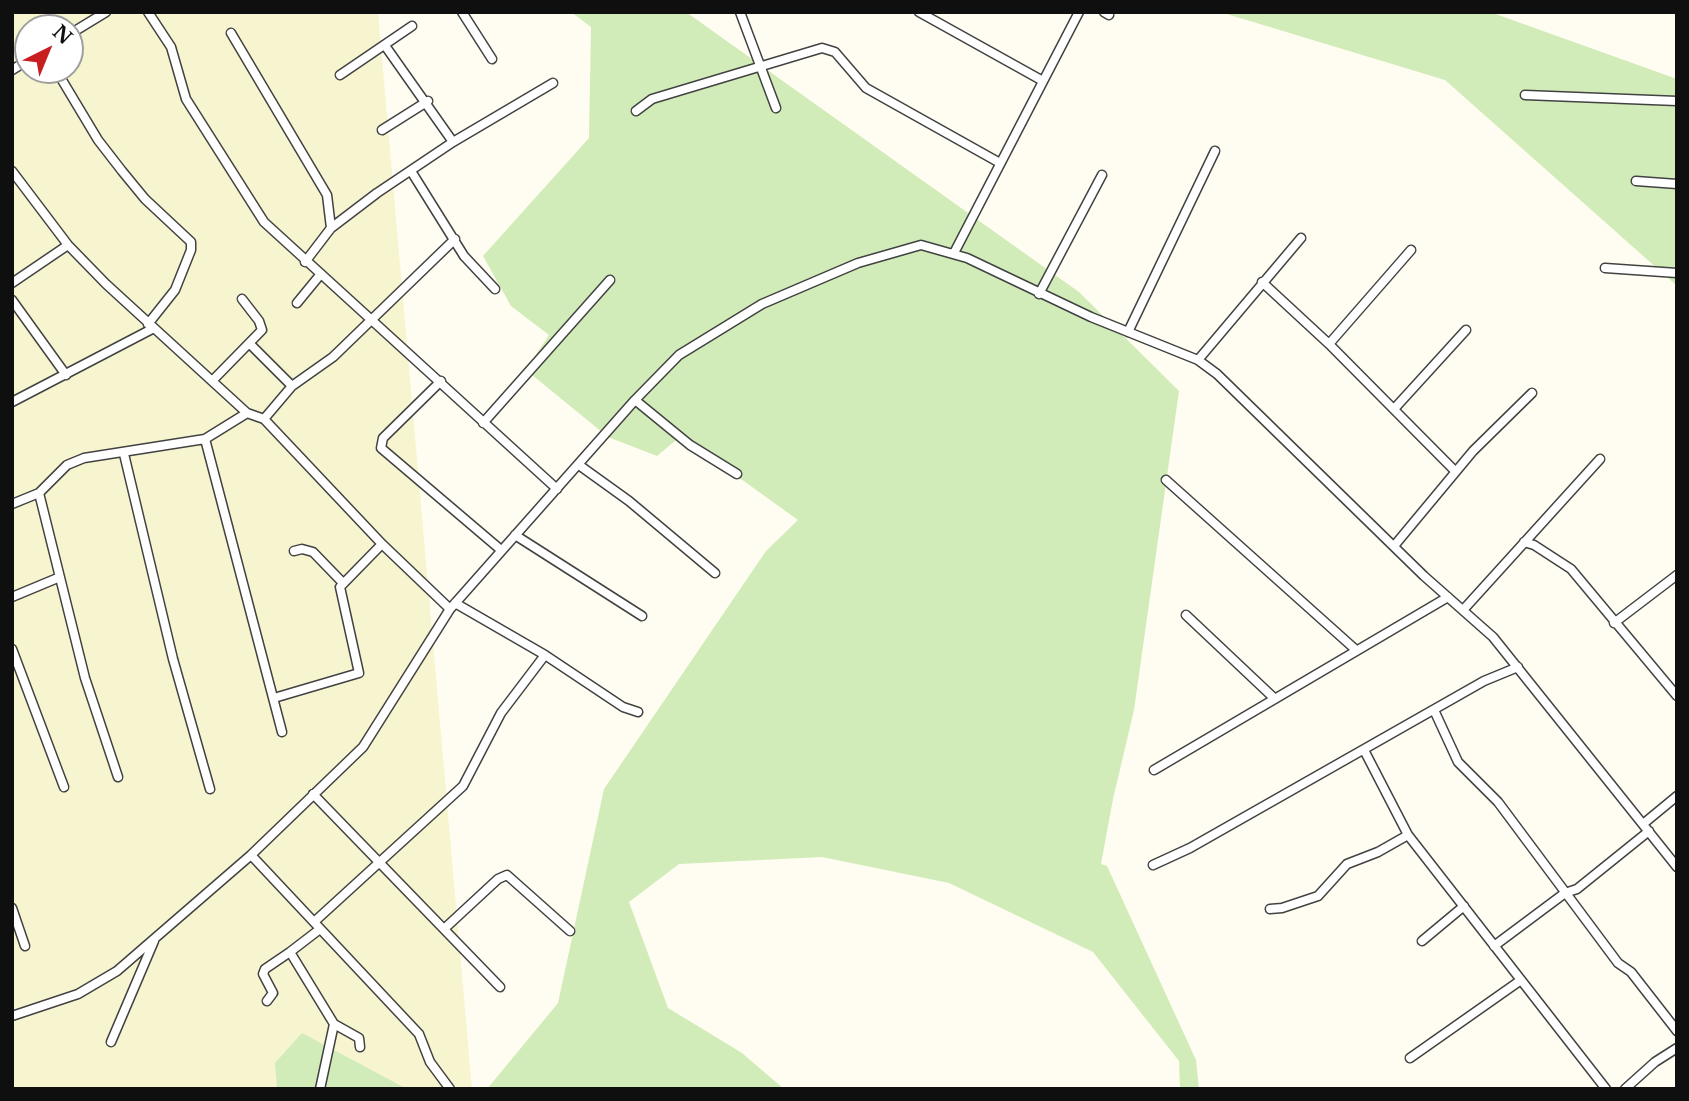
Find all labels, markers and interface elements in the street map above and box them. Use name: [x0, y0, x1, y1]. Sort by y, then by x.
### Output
north arrow: [14, 14, 84, 84]
text: N: [48, 20, 77, 49]

